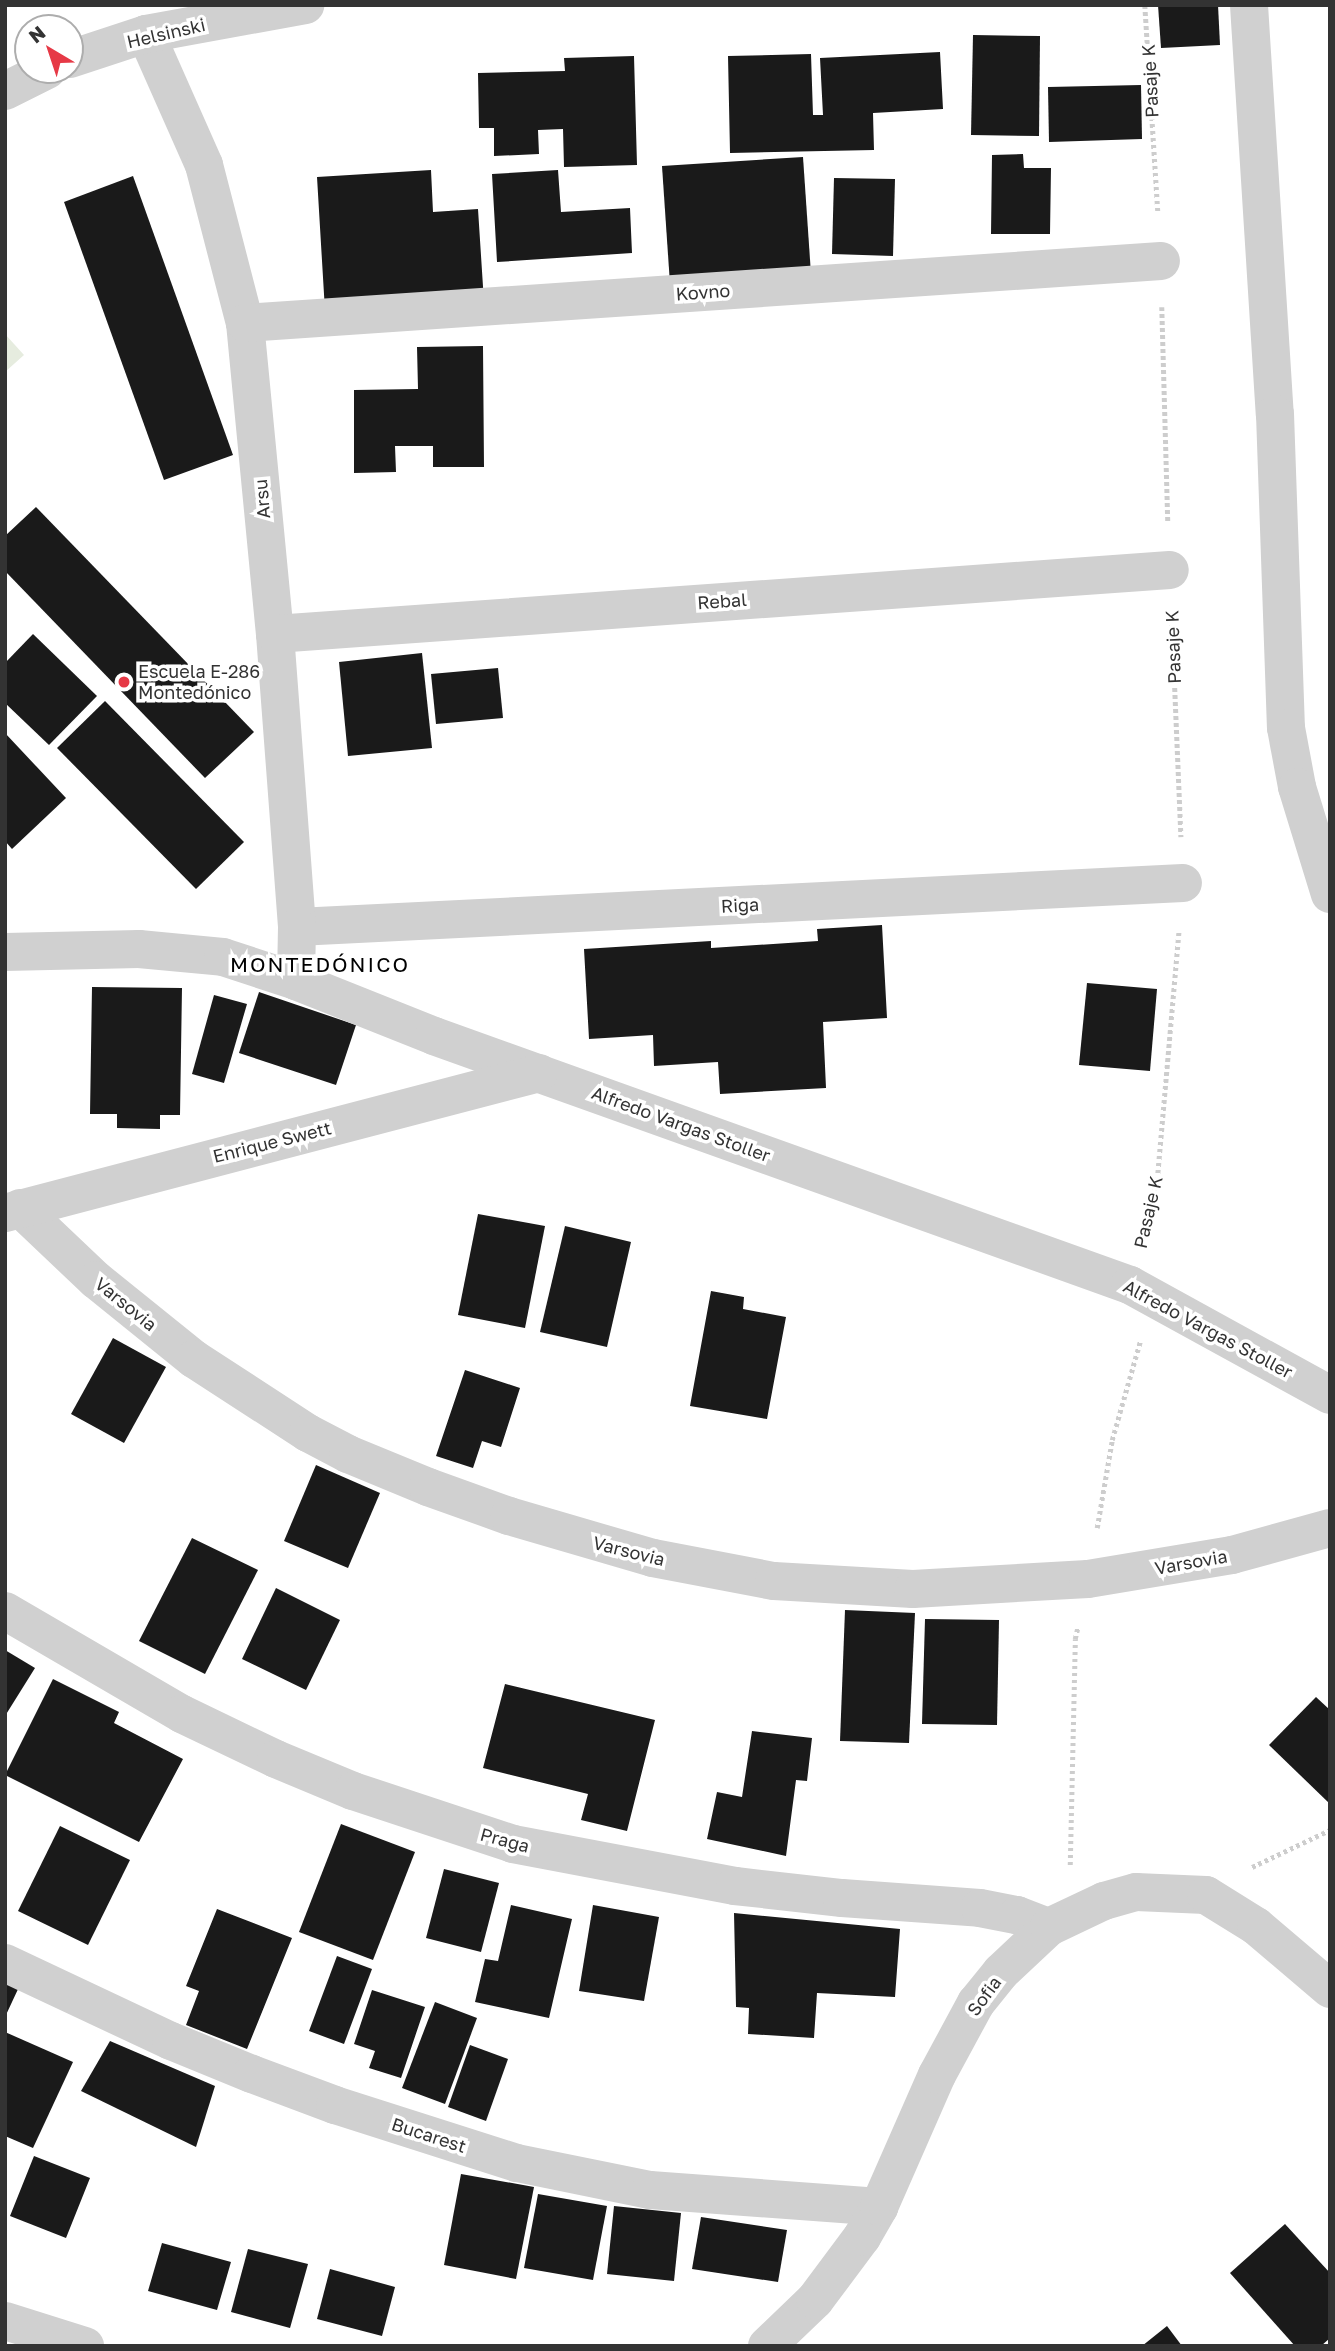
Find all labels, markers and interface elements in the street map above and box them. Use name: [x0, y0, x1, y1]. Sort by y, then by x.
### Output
street label: Helsinski: [125, 13, 207, 53]
north arrow: [14, 14, 84, 84]
text: N: [24, 20, 50, 47]
street label: Pasaje K: [1137, 44, 1163, 118]
street label: Kovno: [675, 279, 731, 305]
street label: Arsu: [250, 478, 274, 520]
street label: Rebal: [697, 588, 747, 614]
street label: Pasaje K: [1161, 610, 1185, 684]
place label: Escuela E-286 Montedónico: [138, 661, 260, 704]
marker: Escuela E-286 Montedónico: [116, 674, 132, 690]
street label: Riga: [720, 893, 760, 917]
district label: MONTEDÓNICO: [231, 951, 409, 977]
street label: Alfredo Vargas Stoller: [589, 1082, 773, 1166]
street label: Enrique Swett: [211, 1117, 333, 1167]
street label: Pasaje K: [1129, 1174, 1167, 1250]
street label: Varsovia: [91, 1273, 161, 1335]
street label: Alfredo Vargas Stoller: [1120, 1275, 1296, 1383]
street label: Varsovia: [591, 1532, 667, 1570]
street label: Varsovia: [1153, 1545, 1229, 1579]
street label: Praga: [478, 1823, 532, 1857]
street label: Sofia: [962, 1972, 1006, 2020]
street label: Bucarest: [389, 2113, 469, 2157]

